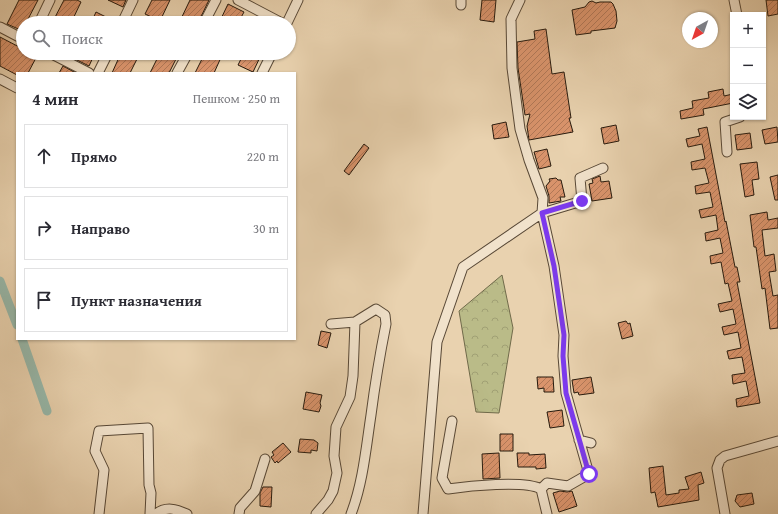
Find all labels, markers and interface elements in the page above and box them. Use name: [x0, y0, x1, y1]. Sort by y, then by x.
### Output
north arrow: [682, 12, 718, 48]
map controls: [730, 12, 766, 120]
button: +: [730, 12, 766, 48]
search box: [16, 16, 296, 60]
icon: search: [30, 27, 52, 49]
text: Поиск: [62, 28, 103, 49]
button: −: [730, 48, 766, 84]
button: layers: [730, 84, 766, 120]
text: 4 мин: [32, 86, 78, 111]
text: Пешком · 250 m: [193, 89, 280, 108]
icon: ahead: [33, 145, 55, 167]
text: Прямо: [71, 146, 117, 167]
text: 220 m: [247, 147, 279, 166]
route end: [573, 192, 591, 210]
icon: right: [33, 217, 55, 239]
text: Направо: [71, 218, 130, 239]
text: 30 m: [253, 219, 279, 238]
icon: arrive: [33, 289, 55, 311]
text: Пункт назначения: [71, 290, 202, 311]
route start: [580, 465, 598, 483]

